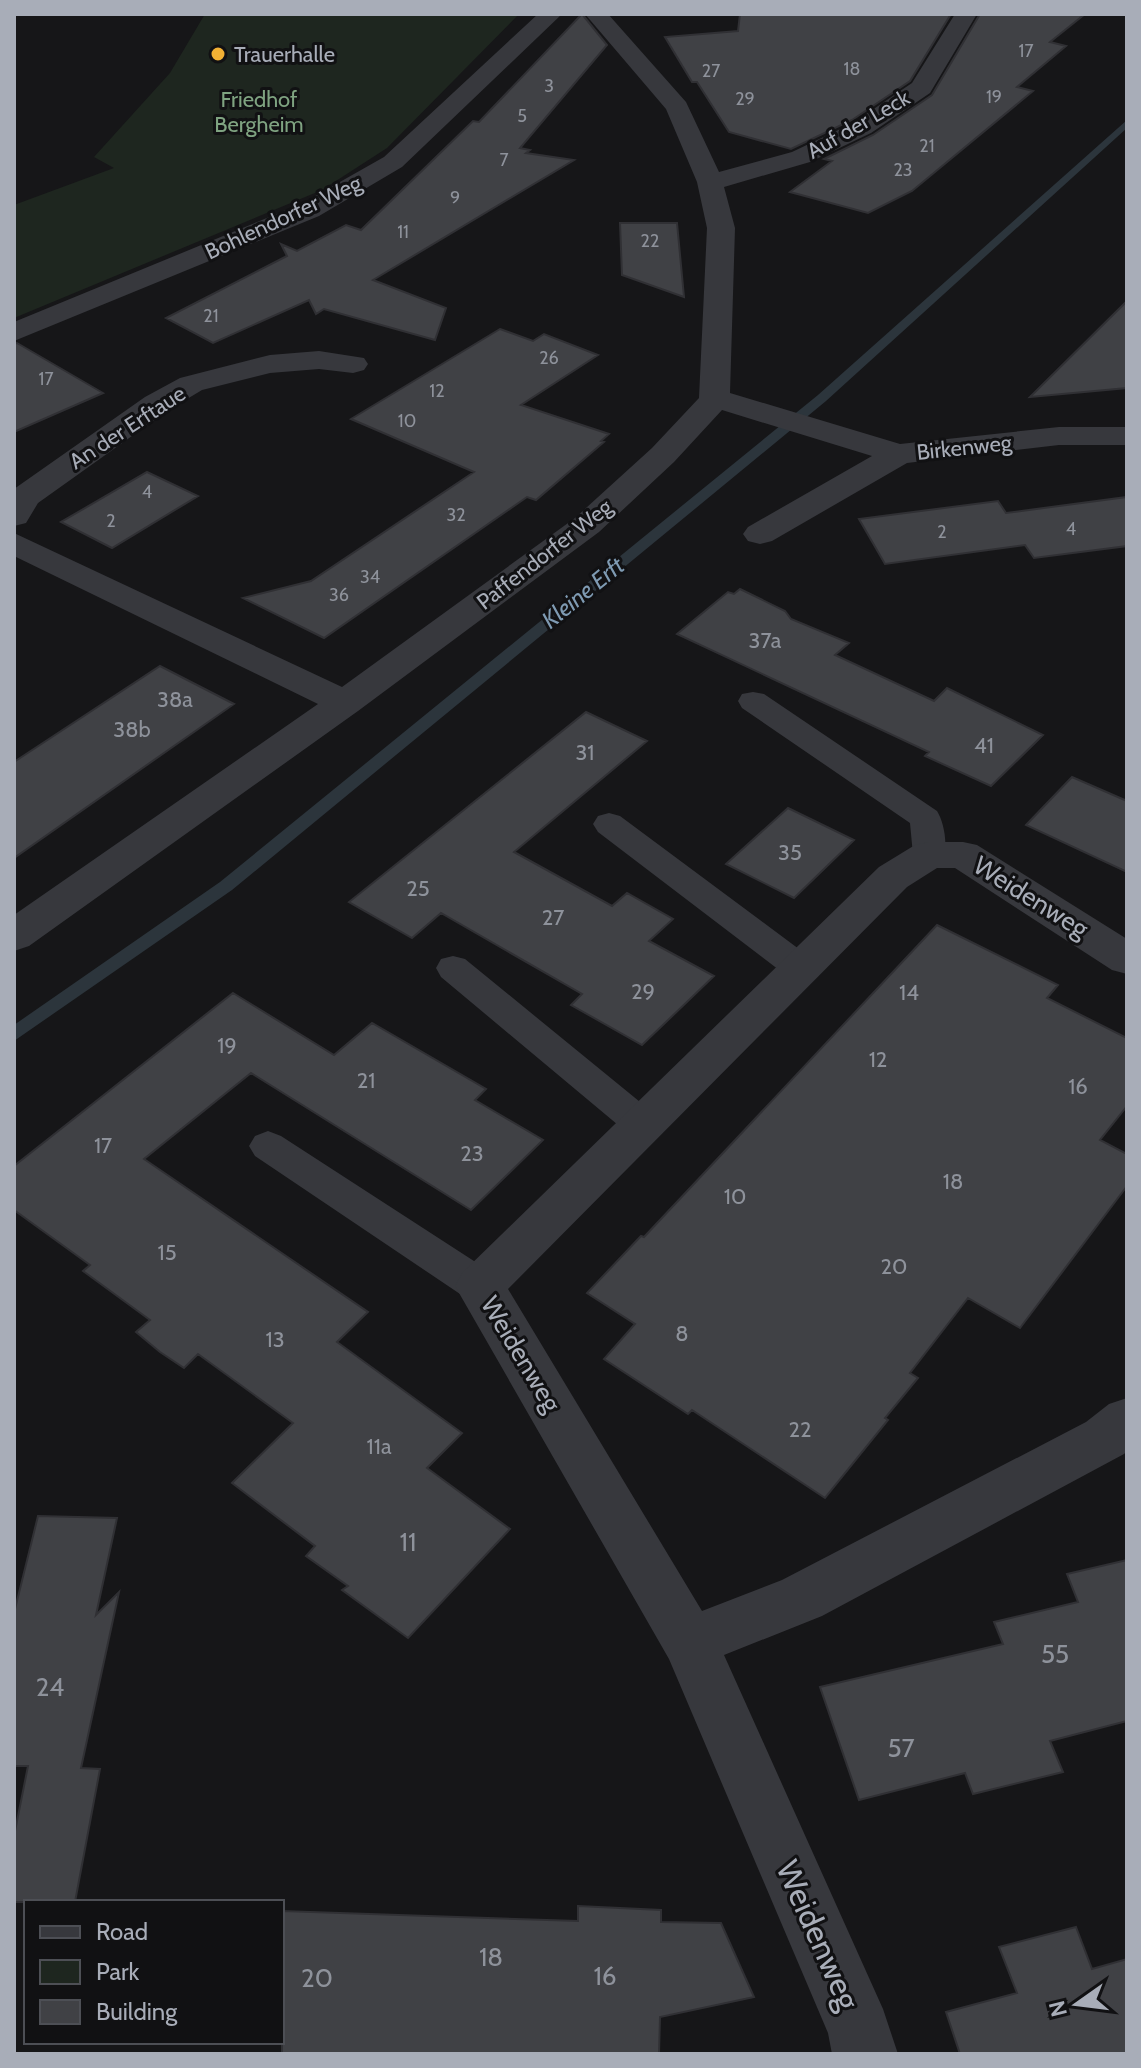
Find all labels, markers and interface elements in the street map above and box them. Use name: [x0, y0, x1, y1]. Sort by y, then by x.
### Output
house number: 17: [1019, 40, 1033, 62]
place label: Trauerhalle: [234, 41, 335, 68]
marker: Trauerhalle: [209, 45, 227, 63]
house number: 18: [844, 58, 860, 80]
house number: 27: [702, 60, 720, 82]
house number: 3: [544, 75, 554, 97]
street label: Auf der Leck: [802, 84, 915, 165]
park label: Friedhof Bergheim: [214, 86, 304, 138]
house number: 19: [986, 86, 1002, 108]
house number: 29: [735, 88, 755, 110]
house number: 5: [517, 105, 527, 127]
house number: 21: [919, 135, 935, 157]
house number: 7: [499, 149, 509, 171]
house number: 23: [893, 159, 913, 181]
street label: Bohlendorfer Weg: [201, 169, 367, 265]
house number: 9: [450, 187, 460, 209]
house number: 11: [397, 221, 409, 243]
house number: 22: [641, 230, 659, 252]
house number: 21: [203, 305, 219, 327]
house number: 26: [539, 347, 559, 369]
house number: 17: [39, 368, 53, 390]
street label: An der Erftaue: [64, 380, 190, 475]
house number: 12: [429, 380, 445, 402]
house number: 10: [398, 410, 416, 432]
street label: Birkenweg: [915, 429, 1014, 466]
house number: 4: [142, 481, 152, 503]
street label: Paffendorfer Weg: [471, 493, 618, 616]
house number: 32: [446, 504, 466, 526]
house number: 2: [106, 510, 116, 532]
house number: 4: [1066, 518, 1076, 540]
house number: 2: [937, 521, 947, 543]
water label: Kleine Erft: [536, 550, 630, 634]
house number: 34: [360, 566, 380, 588]
house number: 36: [329, 584, 349, 606]
house number: 37a: [749, 627, 782, 654]
house number: 38a: [157, 686, 193, 713]
house number: 38b: [113, 716, 151, 743]
house number: 41: [974, 732, 994, 759]
house number: 31: [575, 739, 595, 766]
house number: 35: [778, 839, 802, 866]
street label: Weidenweg: [968, 849, 1095, 945]
house number: 25: [406, 875, 430, 902]
house number: 27: [542, 904, 564, 931]
house number: 29: [631, 978, 655, 1005]
house number: 14: [899, 979, 919, 1006]
house number: 19: [217, 1032, 237, 1059]
house number: 12: [869, 1046, 887, 1073]
house number: 21: [357, 1067, 375, 1094]
house number: 16: [1068, 1073, 1088, 1100]
house number: 17: [94, 1132, 112, 1159]
house number: 23: [460, 1140, 484, 1167]
house number: 18: [943, 1168, 963, 1195]
house number: 10: [724, 1183, 746, 1210]
house number: 15: [157, 1239, 177, 1266]
house number: 20: [881, 1253, 907, 1280]
street label: Weidenweg: [474, 1290, 569, 1419]
house number: 8: [675, 1320, 689, 1347]
house number: 13: [265, 1326, 285, 1353]
house number: 22: [788, 1416, 812, 1443]
house number: 11a: [367, 1433, 392, 1460]
house number: 11: [400, 1526, 416, 1558]
house number: 55: [1041, 1638, 1069, 1670]
house number: 24: [36, 1671, 64, 1703]
house number: 57: [887, 1732, 915, 1764]
street label: Weidenweg: [768, 1854, 869, 2016]
legend: [24, 1900, 284, 2044]
text: Road: [96, 1917, 148, 1946]
house number: 18: [479, 1941, 503, 1973]
text: Park: [96, 1957, 139, 1986]
house number: 16: [593, 1960, 617, 1992]
house number: 20: [301, 1962, 333, 1994]
north arrow: [1037, 1964, 1117, 2044]
text: Building: [96, 1997, 178, 2026]
text: N: [1043, 1998, 1073, 2020]

